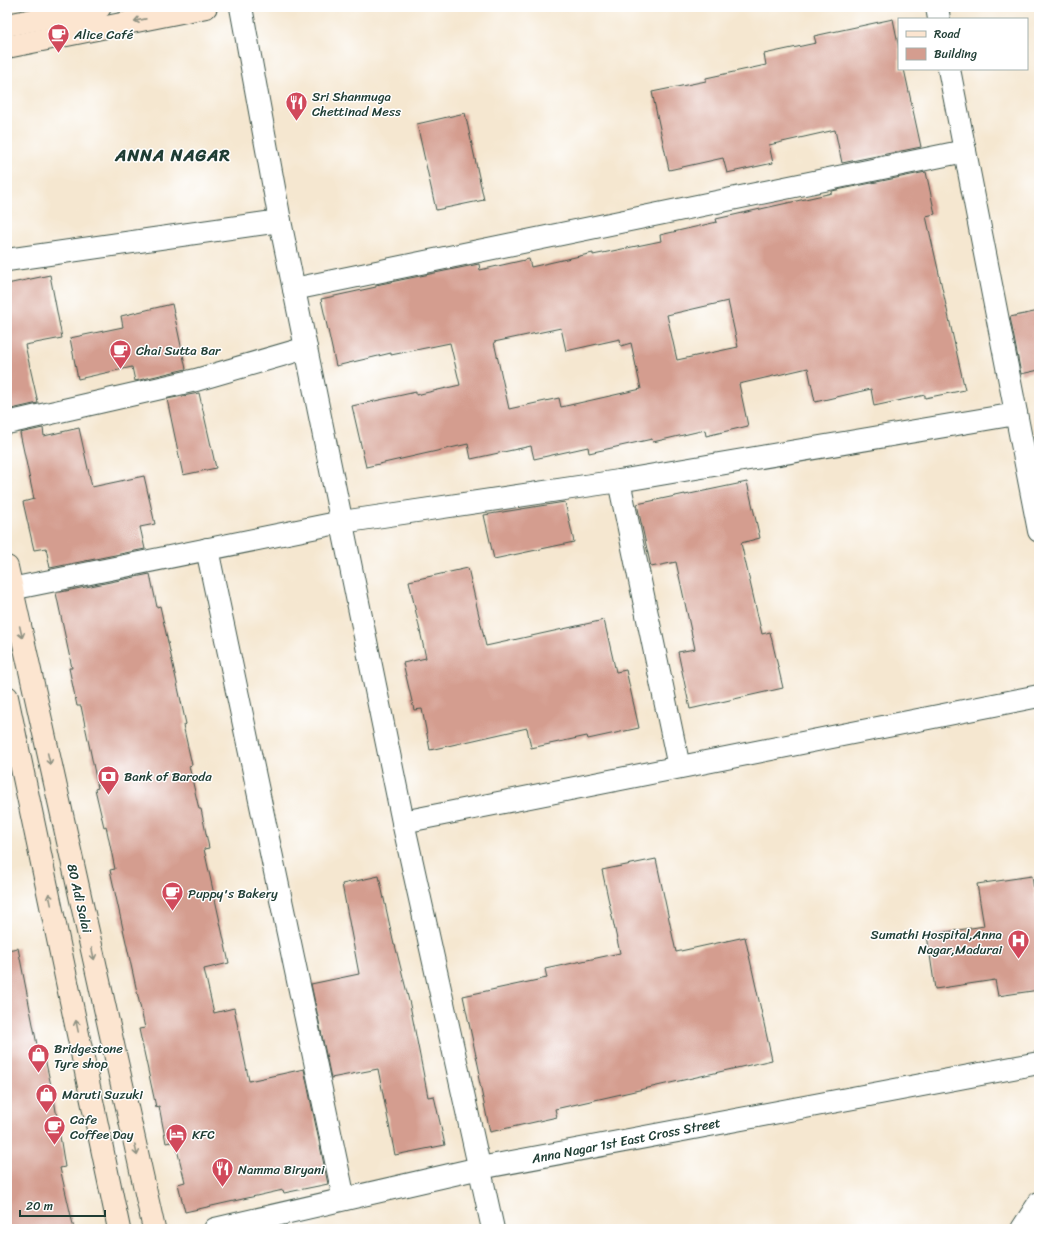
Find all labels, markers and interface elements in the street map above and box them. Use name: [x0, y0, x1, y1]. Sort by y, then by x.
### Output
one-way arrow: [134, 17, 147, 25]
legend: [898, 18, 1028, 70]
cafe icon: Alice Café: [45, 21, 71, 54]
place label: Alice Café: [73, 23, 134, 46]
text: Road: [934, 23, 961, 45]
text: Building: [934, 43, 977, 65]
place label: Sri Shanmuga Chettinad Mess: [312, 85, 401, 123]
restaurant icon: Sri Shanmuga Chettinad Mess: [284, 90, 310, 123]
district label: ANNA NAGAR: [114, 140, 231, 170]
cafe icon: Chai Sutta Bar: [108, 337, 134, 370]
place label: Chai Sutta Bar: [136, 339, 221, 362]
one-way arrow: [17, 625, 25, 638]
one-way arrow: [46, 752, 54, 765]
bank icon: Bank of Baroda: [96, 763, 122, 796]
place label: Bank of Baroda: [124, 765, 212, 788]
street label: 80 Adi Salai: [60, 861, 99, 935]
cafe icon: Puppy's Bakery: [160, 880, 186, 913]
place label: Puppy's Bakery: [188, 882, 278, 905]
one-way arrow: [45, 893, 53, 906]
place label: Sumathi Hospital,Anna Nagar,Madurai: [871, 923, 1002, 961]
hospital icon: Sumathi Hospital,Anna Nagar,Madurai: [1005, 928, 1031, 961]
one-way arrow: [89, 947, 97, 960]
one-way arrow: [72, 1020, 80, 1033]
place label: Bridgestone Tyre shop: [54, 1037, 123, 1075]
shop icon: Bridgestone Tyre shop: [26, 1042, 52, 1075]
shop icon: Maruti Suzuki: [33, 1081, 59, 1114]
place label: Maruti Suzuki: [62, 1083, 143, 1106]
place label: Cafe Coffee Day: [70, 1108, 134, 1146]
street label: Anna Nagar 1st East Cross Street: [529, 1111, 723, 1170]
cafe icon: Cafe Coffee Day: [42, 1113, 68, 1146]
hotel icon: KFC: [163, 1121, 189, 1154]
place label: KFC: [192, 1123, 215, 1146]
one-way arrow: [132, 1143, 140, 1156]
restaurant icon: Namma Biryani: [209, 1156, 235, 1189]
place label: Namma Biryani: [238, 1158, 325, 1181]
scale bar: [20, 1192, 105, 1218]
text: 20 m: [26, 1195, 53, 1217]

